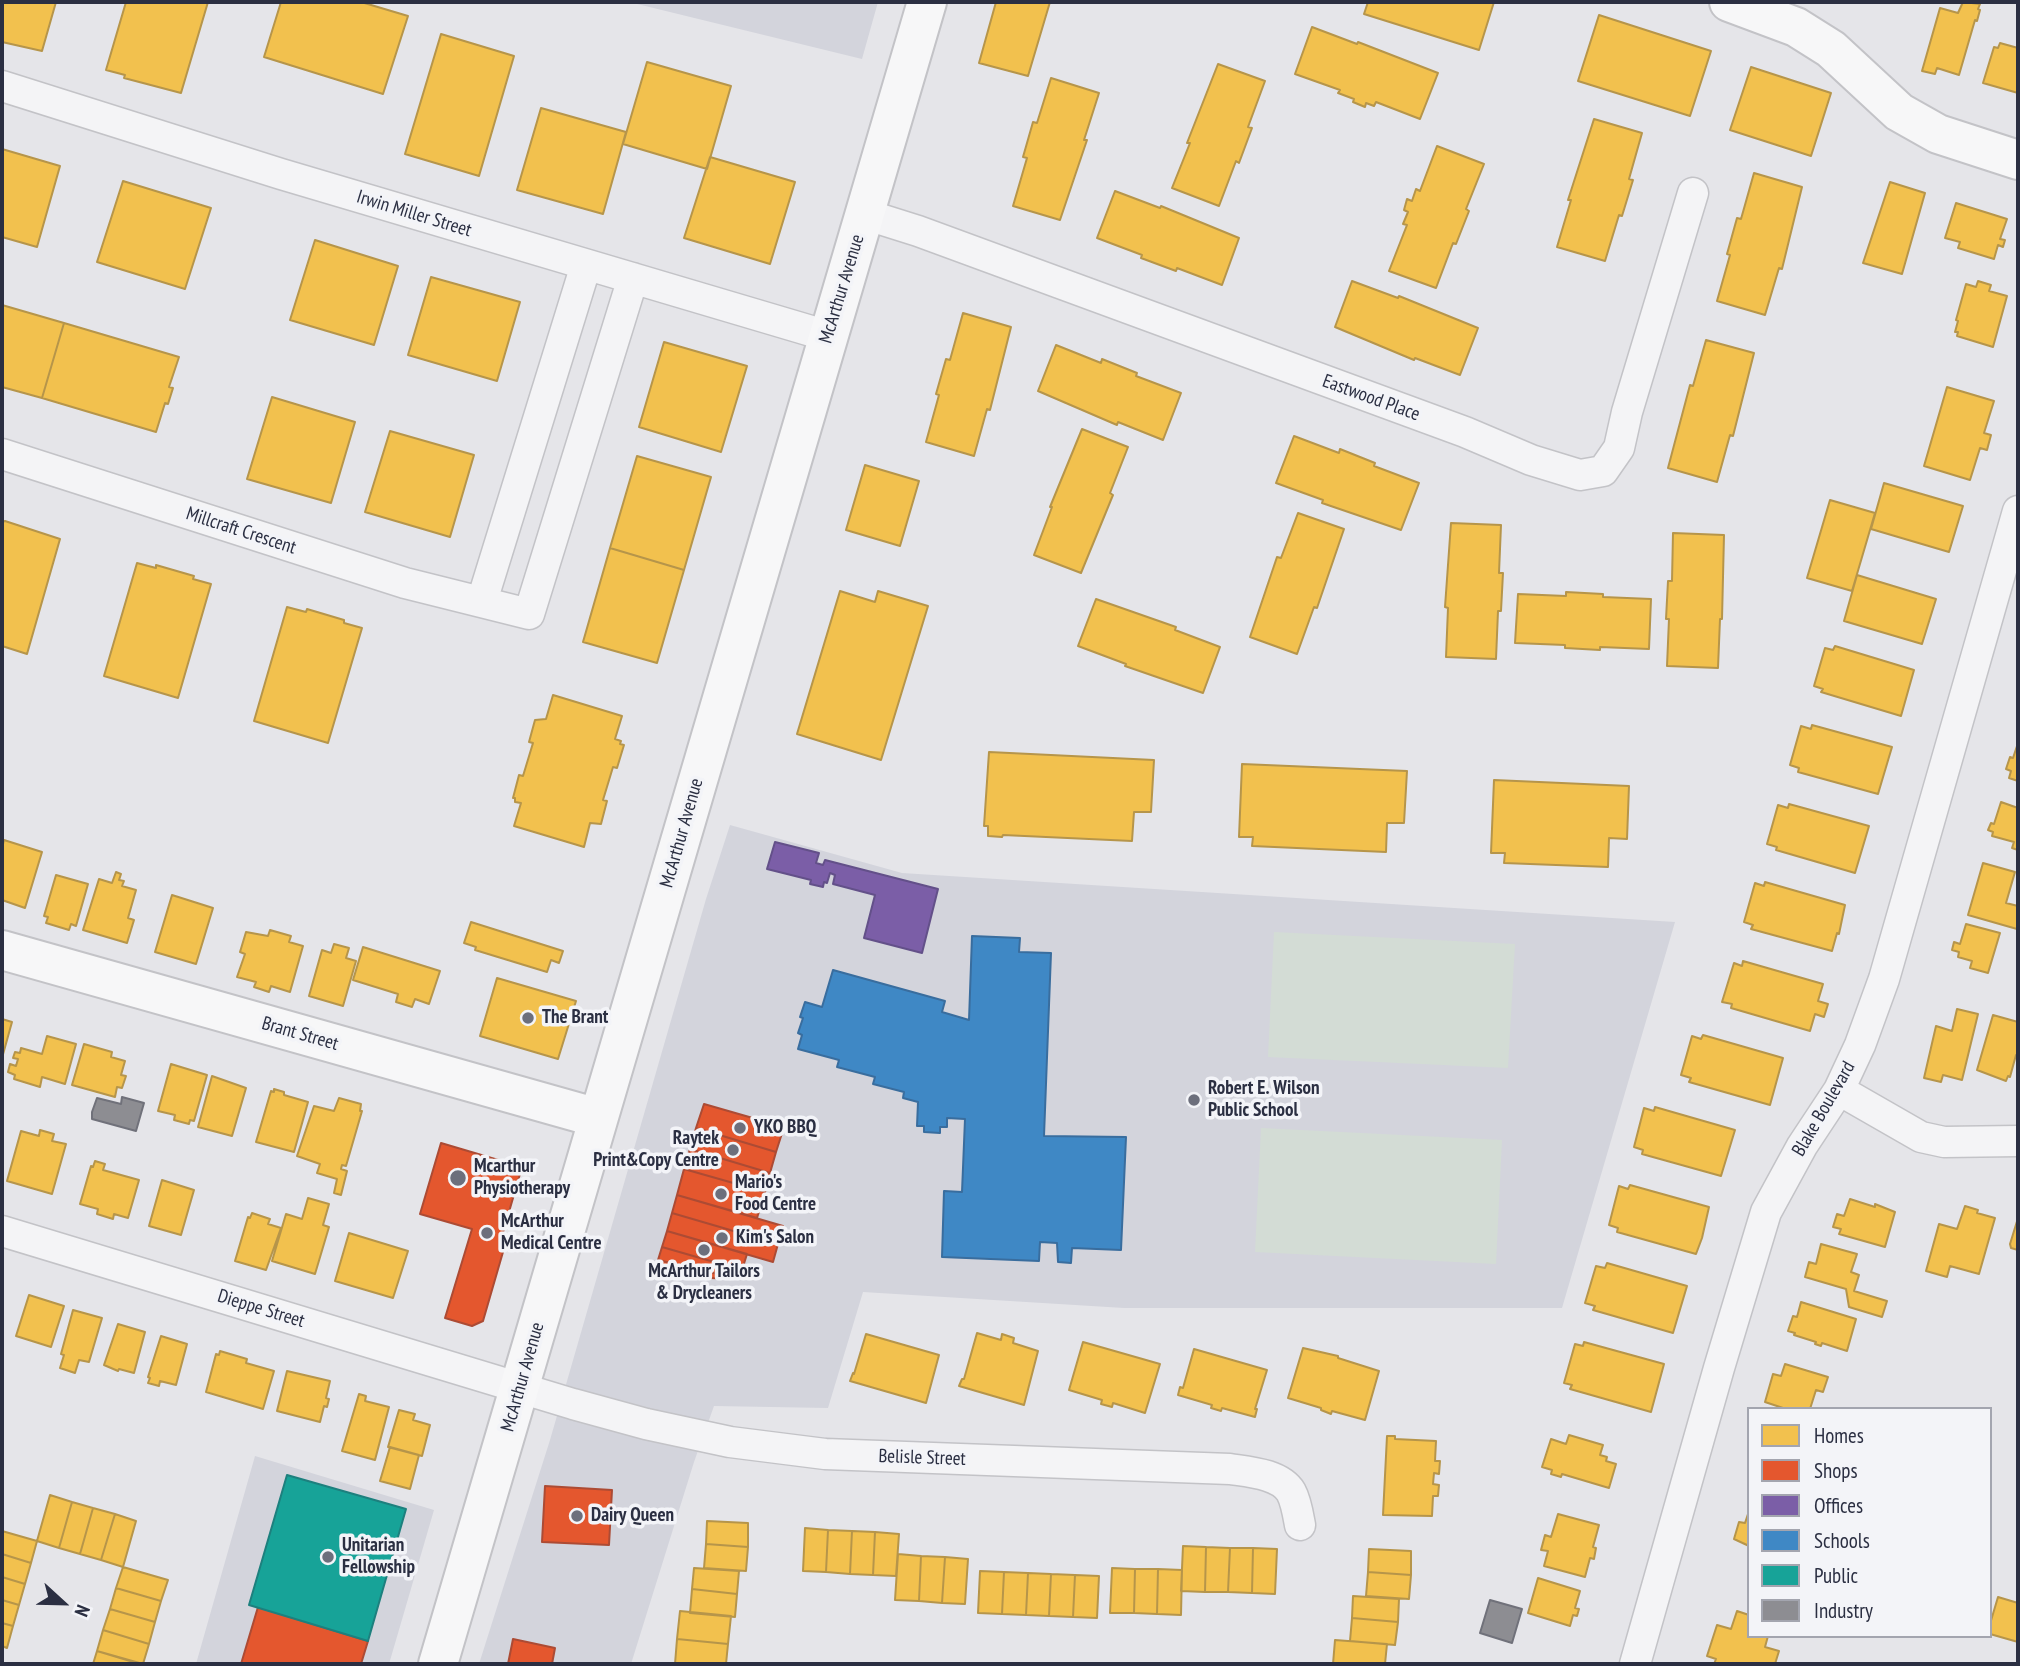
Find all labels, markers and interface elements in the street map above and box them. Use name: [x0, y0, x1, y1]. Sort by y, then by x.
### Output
street label: Irwin Miller Street: [354, 186, 474, 242]
street label: McArthur Avenue: [815, 232, 869, 346]
street label: Eastwood Place: [1319, 370, 1423, 426]
street label: Millcraft Crescent: [183, 502, 299, 560]
street label: McArthur Avenue: [656, 776, 708, 890]
place label: The Brant: [542, 1007, 608, 1029]
marker: The Brant: [520, 1010, 536, 1026]
street label: Brant Street: [259, 1012, 341, 1056]
street label: Blake Boulevard: [1788, 1057, 1860, 1161]
place label: Robert E. Wilson Public School: [1208, 1078, 1320, 1122]
marker: Robert E. Wilson Public School: [1186, 1092, 1202, 1108]
place label: YKO BBQ: [754, 1117, 816, 1139]
marker: YKO BBQ: [732, 1120, 748, 1136]
place label: Raytek Print&Copy Centre: [593, 1128, 719, 1172]
marker: Raytek Print&Copy Centre: [725, 1142, 741, 1158]
place label: Mcarthur Physiotherapy: [474, 1156, 570, 1200]
marker: Mcarthur Physiotherapy: [448, 1168, 468, 1188]
place label: Mario's Food Centre: [735, 1172, 816, 1216]
marker: Mario's Food Centre: [713, 1186, 729, 1202]
place label: McArthur Medical Centre: [501, 1211, 602, 1255]
marker: McArthur Medical Centre: [479, 1225, 495, 1241]
place label: Kim's Salon: [736, 1227, 814, 1249]
marker: Kim's Salon: [714, 1230, 730, 1246]
marker: McArthur Tailors & Drycleaners: [696, 1242, 712, 1258]
place label: McArthur Tailors & Drycleaners: [648, 1261, 760, 1305]
street label: Dieppe Street: [215, 1285, 307, 1333]
street label: McArthur Avenue: [497, 1320, 549, 1434]
legend: [1747, 1407, 1992, 1638]
text: Homes: [1814, 1422, 1864, 1449]
street label: Belisle Street: [878, 1445, 966, 1471]
text: Shops: [1814, 1457, 1858, 1484]
text: Offices: [1814, 1492, 1863, 1519]
place label: Dairy Queen: [591, 1505, 674, 1527]
marker: Dairy Queen: [569, 1508, 585, 1524]
text: Schools: [1814, 1527, 1870, 1554]
place label: Unitarian Fellowship: [342, 1535, 415, 1579]
marker: Unitarian Fellowship: [320, 1549, 336, 1565]
text: Public: [1814, 1562, 1858, 1589]
north arrow: [28, 1568, 98, 1638]
text: Industry: [1814, 1597, 1873, 1624]
text: N: [69, 1602, 96, 1620]

